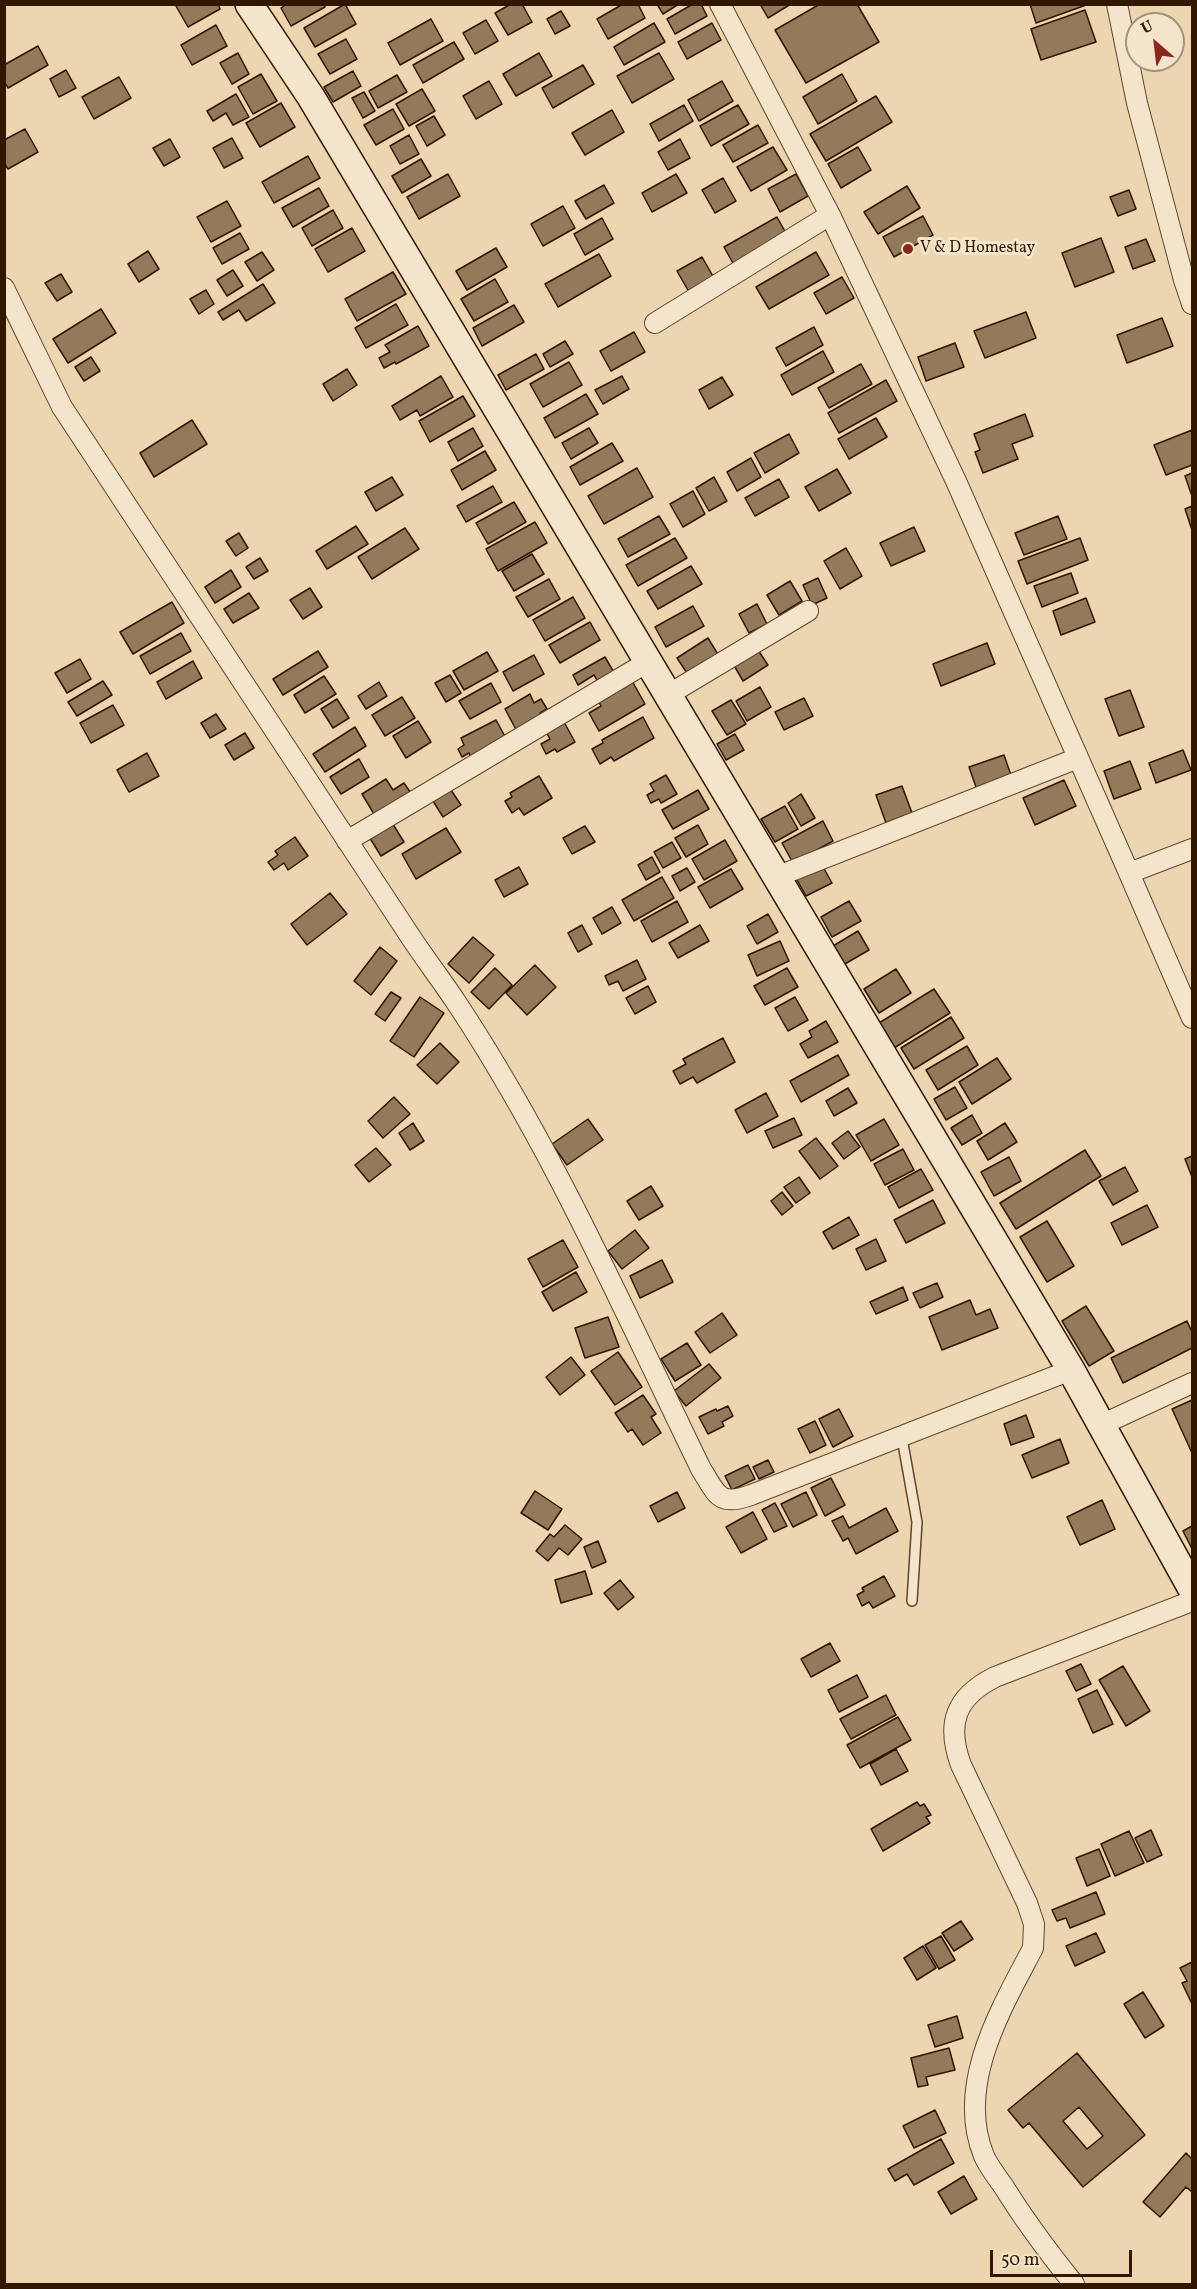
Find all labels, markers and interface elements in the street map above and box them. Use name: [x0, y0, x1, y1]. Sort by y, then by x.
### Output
north arrow: [1125, 12, 1185, 72]
text: U: [1137, 16, 1157, 40]
place label: V & D Homestay: [920, 239, 1035, 259]
marker: V & D Homestay: [901, 242, 915, 256]
scale bar: [993, 2238, 1136, 2276]
text: 50 m: [1001, 2248, 1040, 2273]

